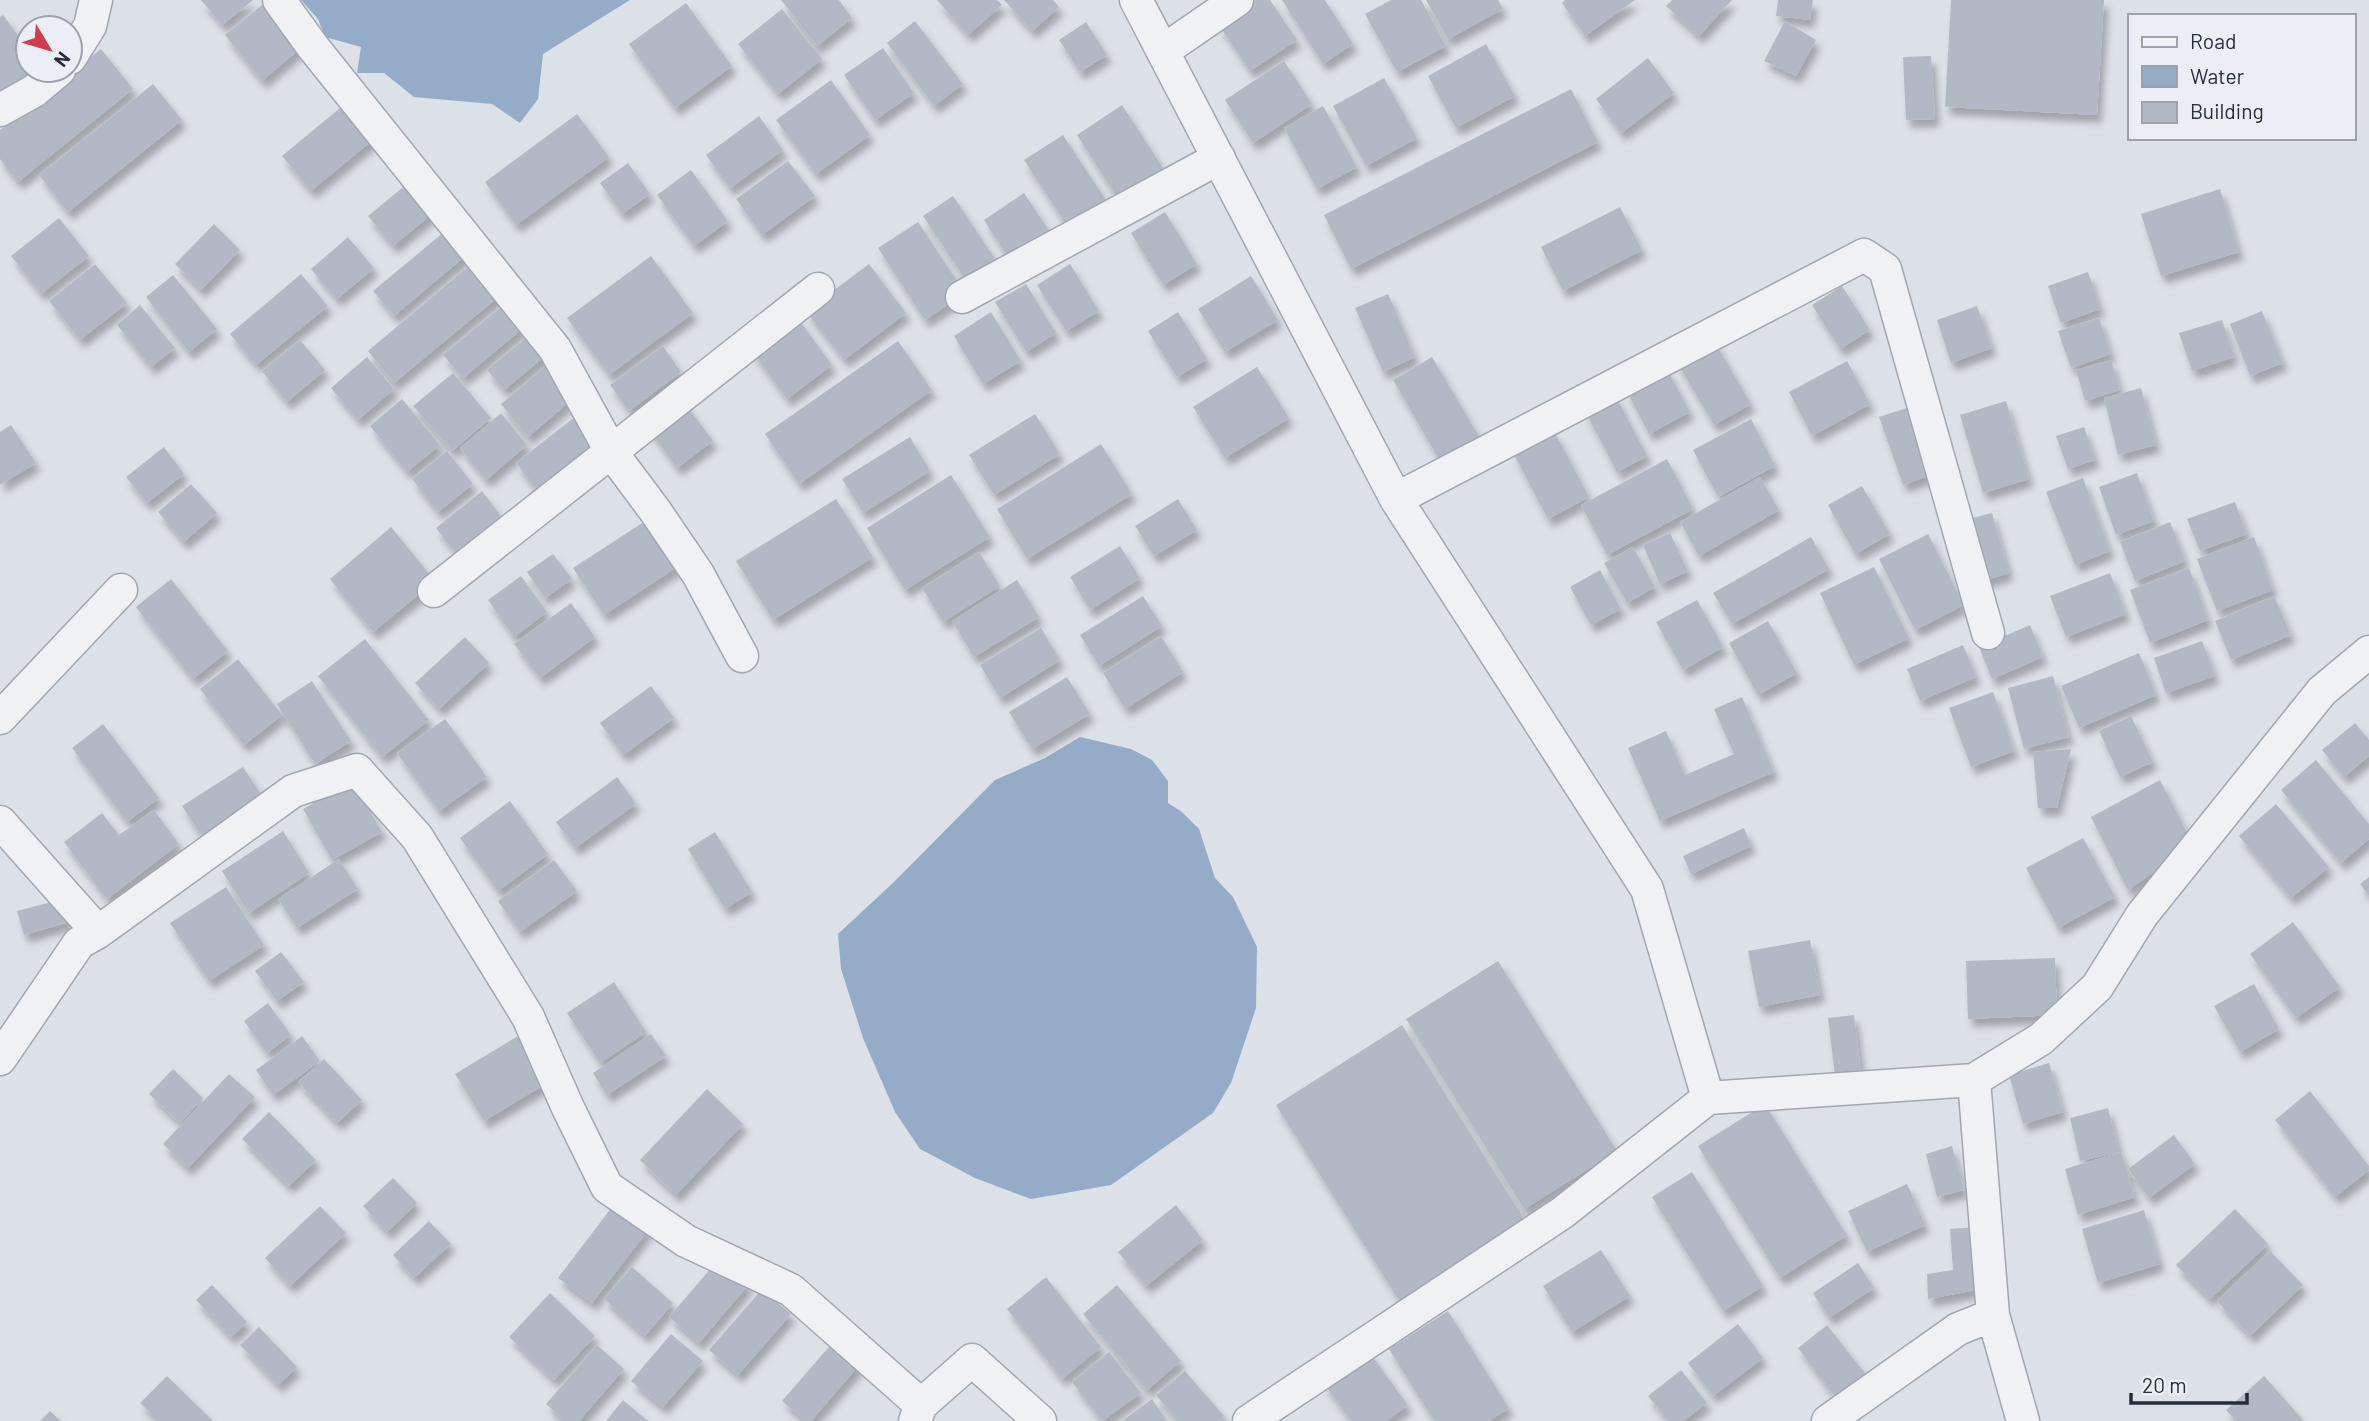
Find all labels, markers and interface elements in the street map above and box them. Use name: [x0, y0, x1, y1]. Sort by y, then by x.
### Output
north arrow: [14, 14, 84, 84]
legend: [2128, 14, 2355, 140]
text: Road: [2190, 28, 2236, 53]
text: N: [50, 48, 76, 72]
text: Water: [2190, 63, 2245, 88]
text: Building: [2190, 98, 2264, 123]
scale bar: [2131, 1362, 2246, 1406]
text: 20 m: [2142, 1372, 2187, 1397]

